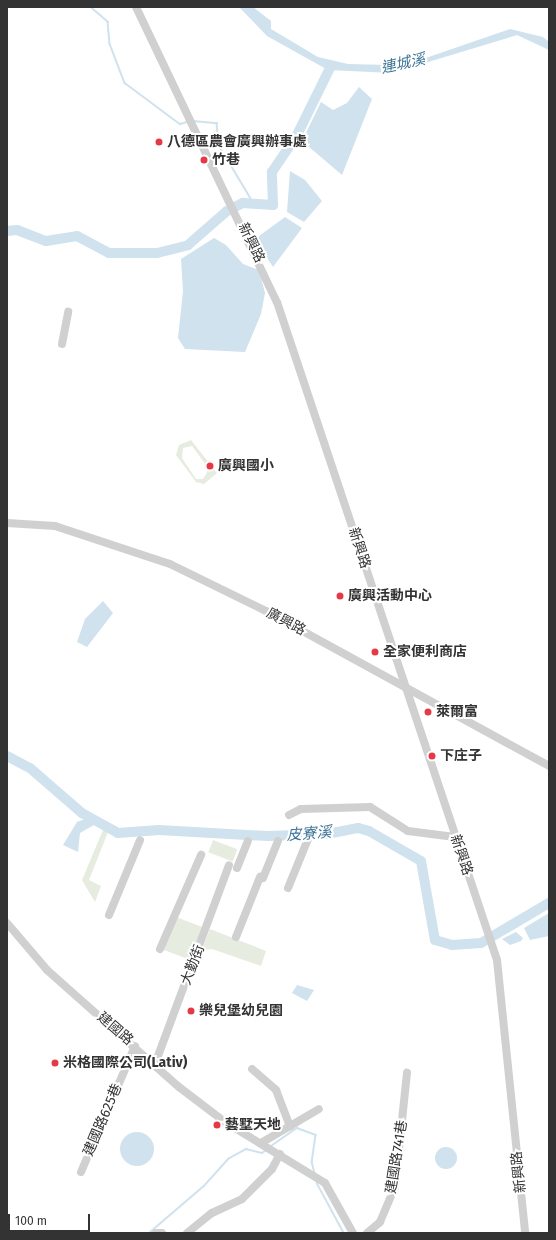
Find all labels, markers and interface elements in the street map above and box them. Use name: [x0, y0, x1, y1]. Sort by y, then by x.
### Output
water label: 連城溪: [379, 51, 427, 77]
place label: 八德區農會廣興辦事處: [167, 134, 307, 150]
marker: 八德區農會廣興辦事處: [154, 137, 164, 147]
place label: 竹巷: [212, 152, 240, 168]
marker: 竹巷: [199, 155, 209, 165]
street label: 新興路: [234, 220, 268, 266]
place label: 廣興國小: [218, 458, 274, 474]
marker: 廣興國小: [205, 461, 215, 471]
street label: 新興路: [345, 525, 373, 571]
place label: 廣興活動中心: [348, 588, 432, 604]
marker: 廣興活動中心: [335, 591, 345, 601]
street label: 廣興路: [264, 605, 308, 639]
place label: 全家便利商店: [383, 644, 467, 660]
marker: 全家便利商店: [370, 647, 380, 657]
place label: 萊爾富: [436, 704, 478, 720]
marker: 萊爾富: [423, 707, 433, 717]
place label: 下庄子: [440, 748, 482, 764]
marker: 下庄子: [427, 751, 437, 761]
water label: 皮寮溪: [286, 823, 332, 845]
street label: 新興路: [446, 832, 476, 878]
street label: 大勤街: [178, 942, 208, 988]
place label: 樂兒堡幼兒園: [199, 1003, 283, 1019]
marker: 樂兒堡幼兒園: [186, 1006, 196, 1016]
street label: 建國路: [94, 1009, 136, 1049]
place label: 米格國際公司(Lativ): [63, 1055, 187, 1071]
marker: 米格國際公司(Lativ): [50, 1058, 60, 1068]
street label: 建國路625巷: [80, 1081, 126, 1159]
place label: 藝墅天地: [225, 1117, 281, 1133]
street label: 建國路741巷: [383, 1119, 411, 1195]
marker: 藝墅天地: [212, 1120, 222, 1130]
street label: 新興路: [508, 1150, 530, 1194]
scale bar: [10, 1206, 92, 1232]
text: 100 m: [15, 1214, 47, 1228]

